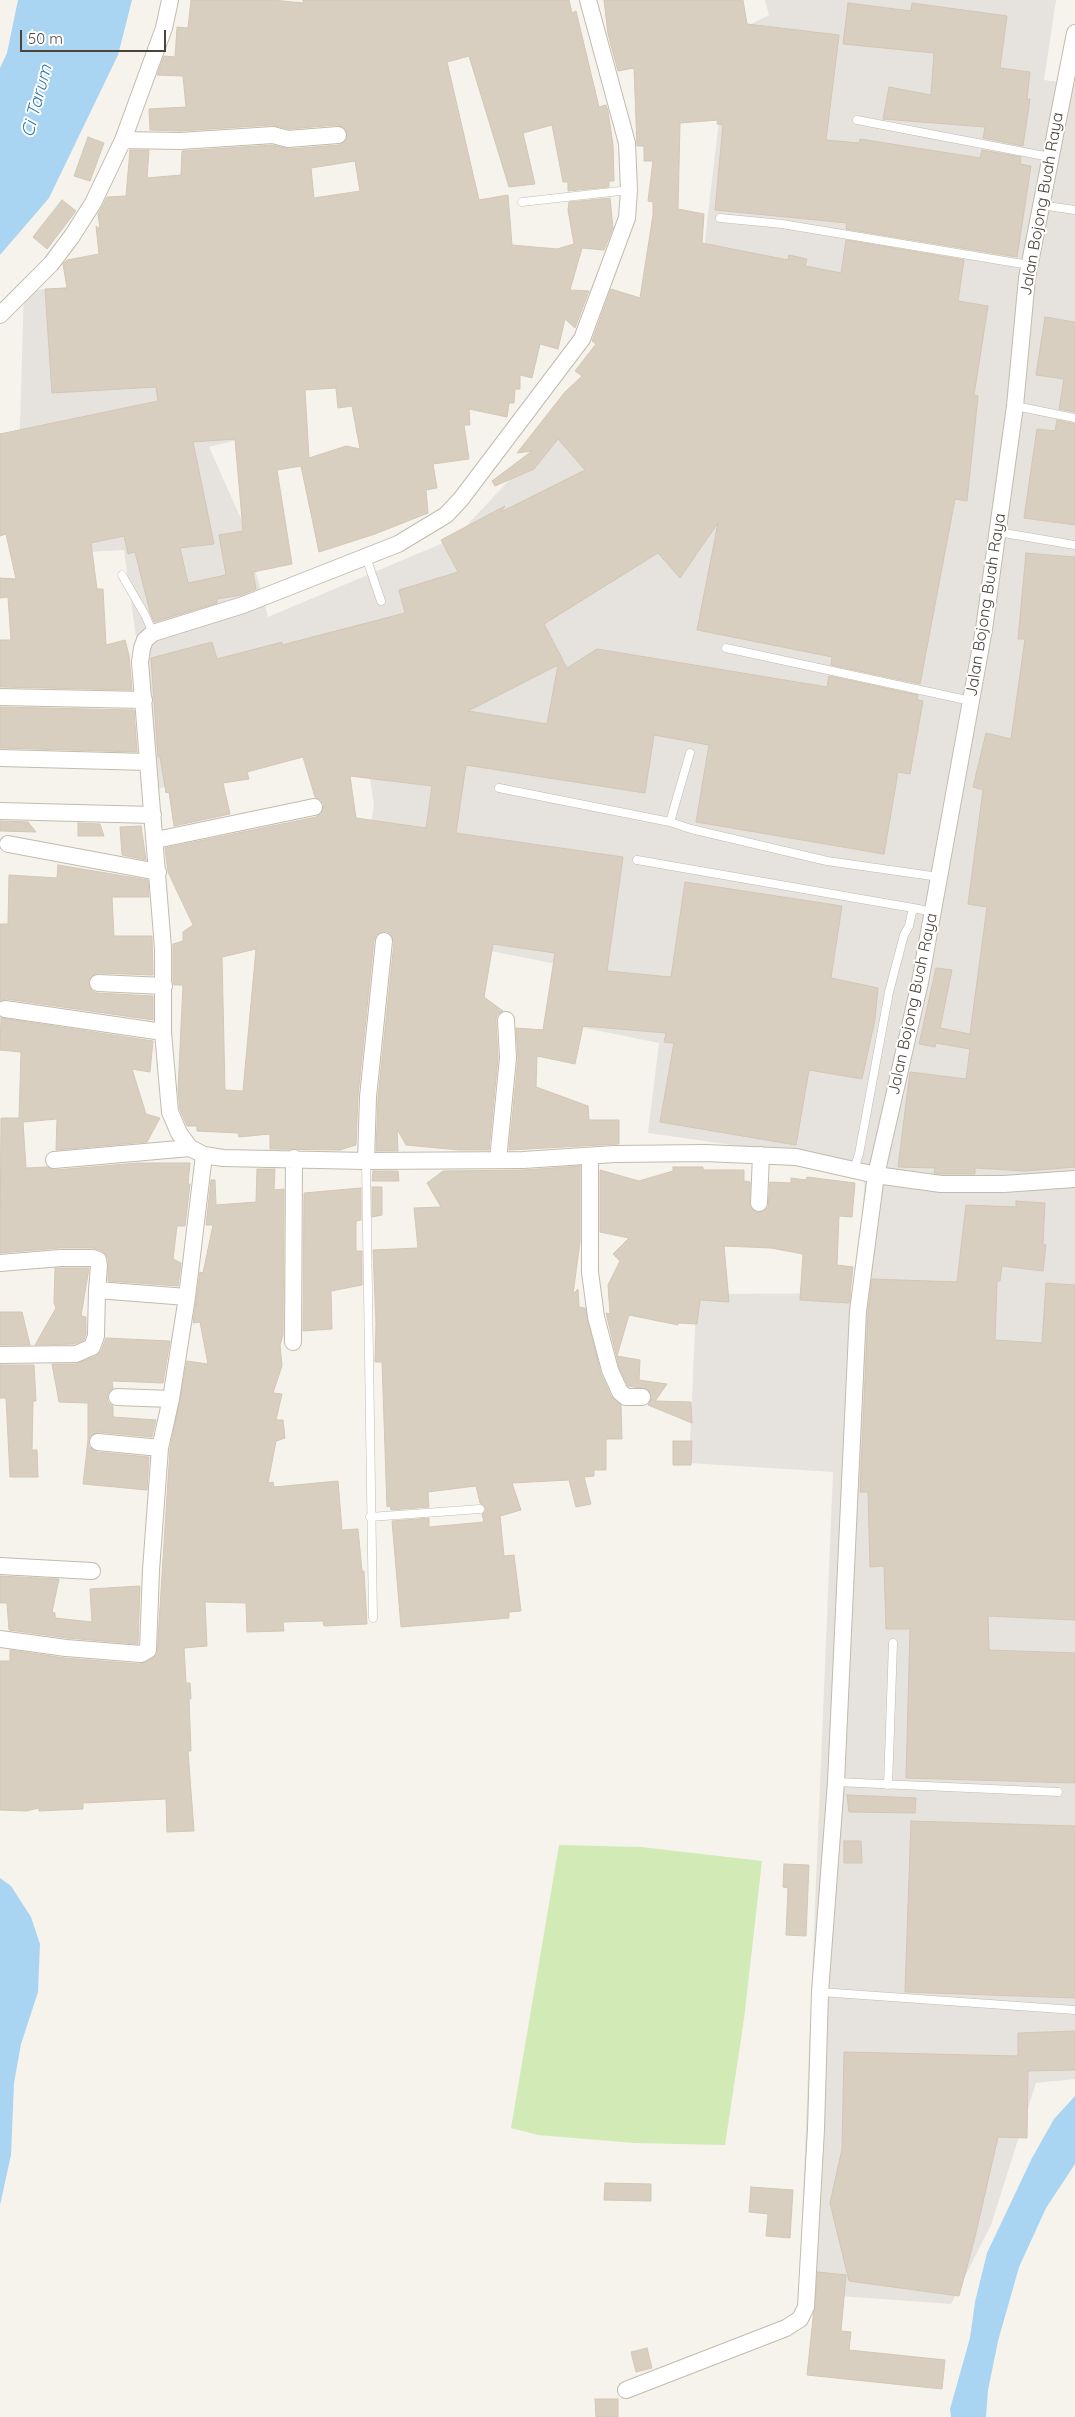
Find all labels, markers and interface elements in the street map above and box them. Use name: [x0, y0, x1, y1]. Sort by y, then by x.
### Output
scale bar: [22, 20, 169, 52]
text: 50 m: [28, 29, 63, 48]
water label: Ci Tarum: [17, 62, 57, 140]
street label: Jalan Bojong Buah Raya: [1016, 111, 1068, 297]
street label: Jalan Bojong Buah Raya: [962, 512, 1010, 698]
street label: Jalan Bojong Buah Raya: [884, 911, 942, 1097]

